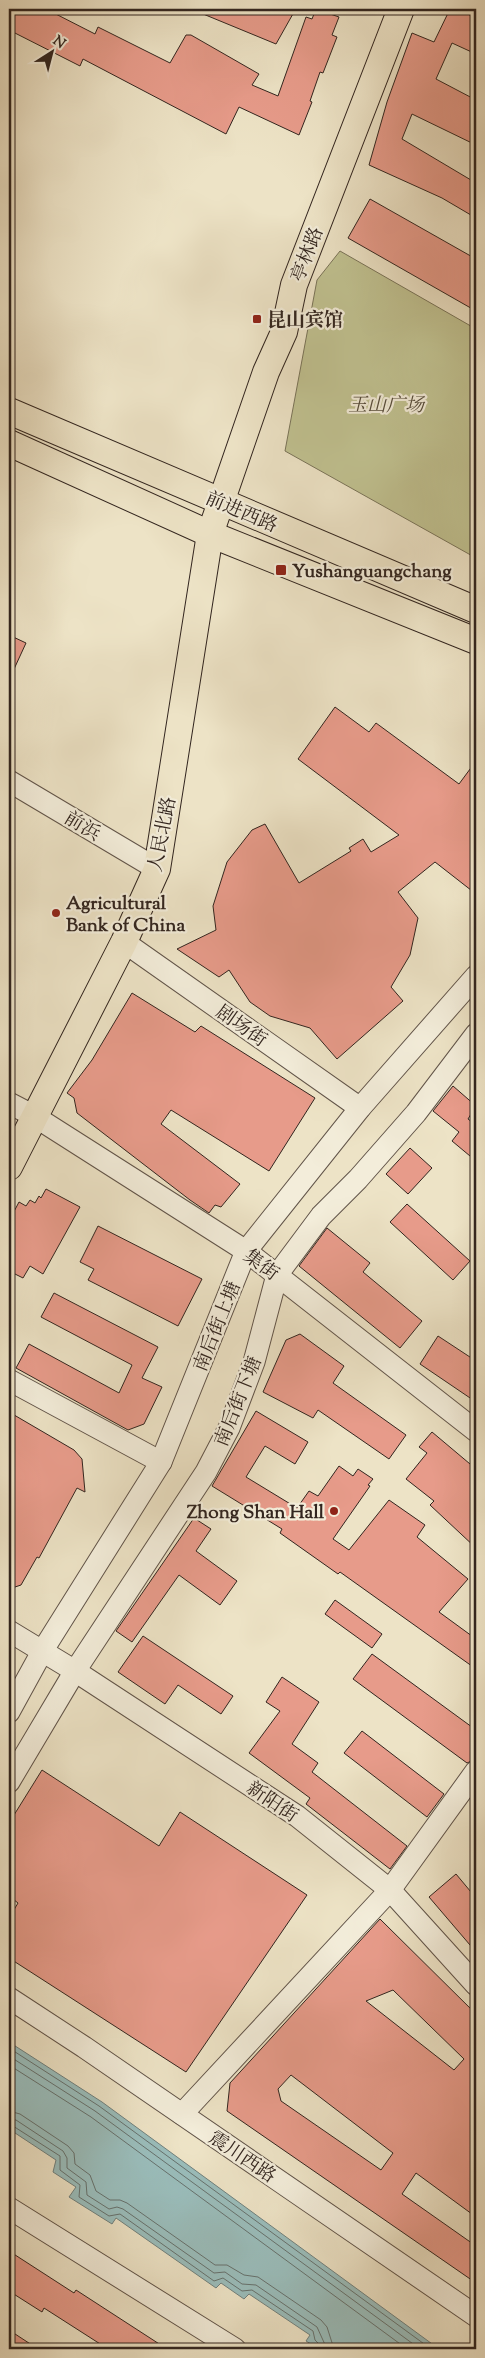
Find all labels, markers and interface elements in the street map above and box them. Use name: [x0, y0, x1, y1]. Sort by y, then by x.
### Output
north arrow: [28, 28, 78, 78]
text: N: [48, 32, 69, 54]
street label: 亭林路: [286, 223, 331, 286]
place label: 昆山宾馆: [267, 308, 343, 335]
marker: 昆山宾馆: [251, 313, 263, 325]
park label: 玉山广场: [348, 393, 426, 420]
street label: 前进西路: [201, 486, 281, 541]
place label: Yushanguangchang: [292, 559, 452, 586]
marker: Yushanguangchang: [274, 563, 288, 577]
street label: 人民北路: [143, 795, 184, 874]
street label: 前浜: [58, 806, 105, 849]
place label: Agricultural Bank of China: [66, 891, 185, 940]
marker: Agricultural Bank of China: [50, 907, 62, 919]
street label: 剧场街: [209, 1000, 272, 1054]
street label: 集街: [237, 1244, 284, 1288]
street label: 南后街上塘: [188, 1278, 249, 1376]
street label: 南后街下塘: [209, 1353, 270, 1451]
place label: Zhong Shan Hall: [187, 1500, 325, 1527]
marker: Zhong Shan Hall: [328, 1505, 340, 1517]
street label: 新阳街: [240, 1776, 303, 1830]
street label: 震川西路: [203, 2126, 281, 2191]

